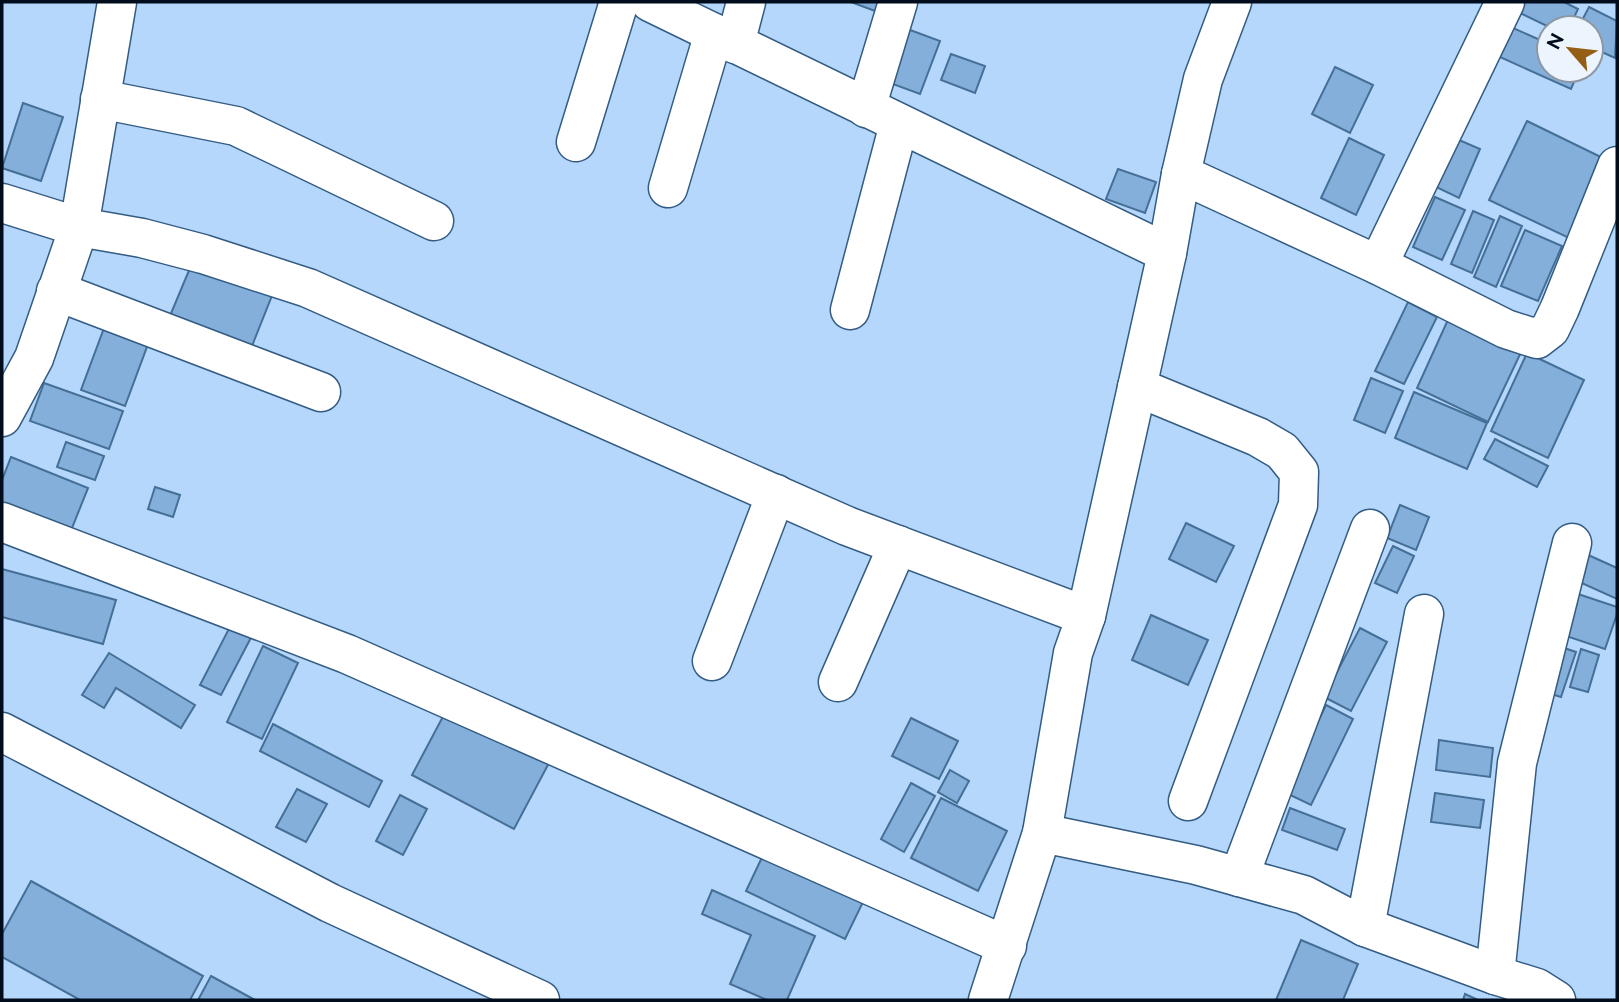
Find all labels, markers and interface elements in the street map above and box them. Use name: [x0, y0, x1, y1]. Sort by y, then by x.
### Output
north arrow: [1535, 14, 1605, 84]
text: N: [1542, 29, 1568, 53]

